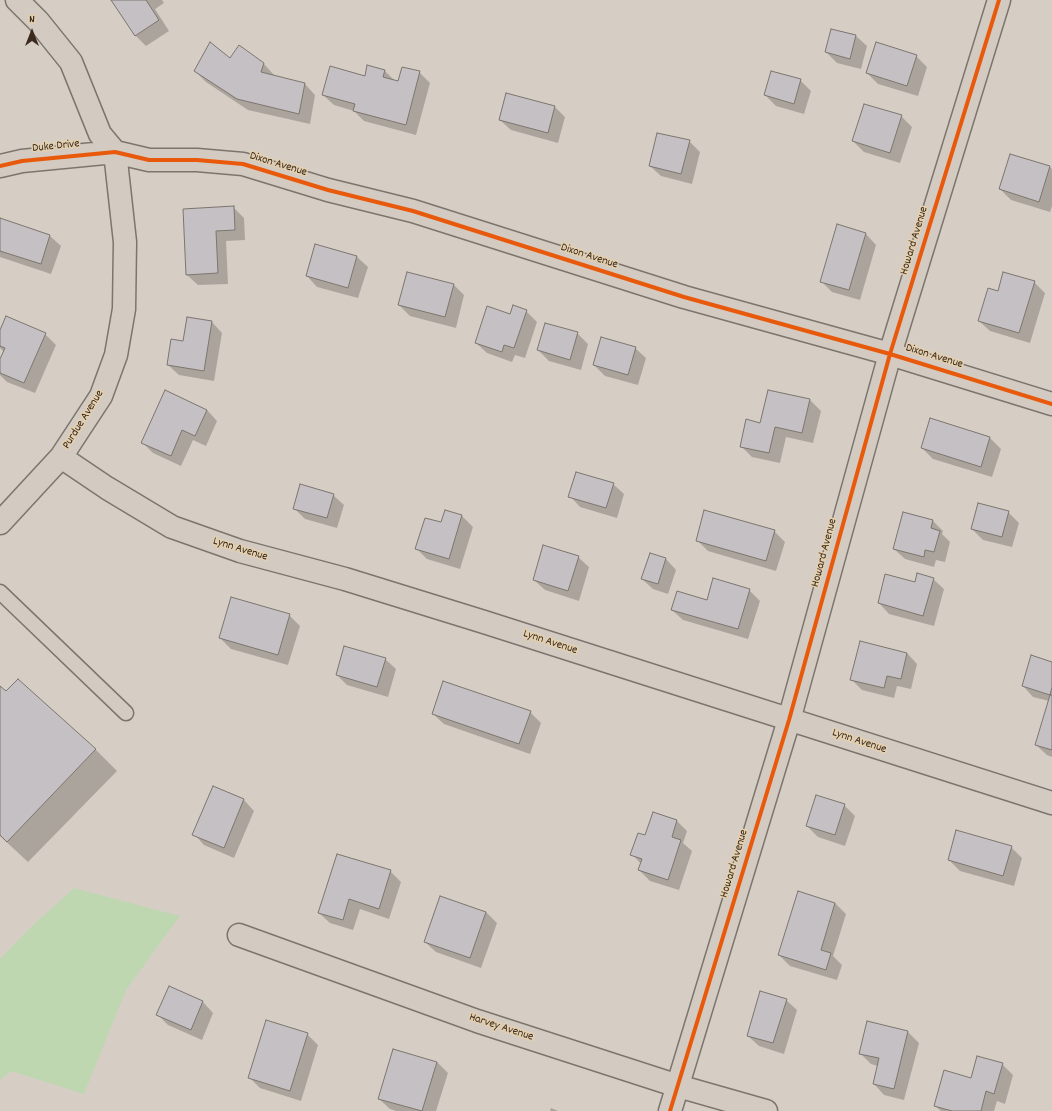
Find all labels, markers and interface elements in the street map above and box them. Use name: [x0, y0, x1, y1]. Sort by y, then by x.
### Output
north arrow: [12, 12, 52, 52]
text: N: [29, 12, 35, 28]
street label: Duke Drive: [32, 137, 80, 157]
street label: Dixon Avenue: [248, 149, 308, 181]
street label: Howard Avenue: [898, 205, 932, 277]
street label: Dixon Avenue: [559, 241, 619, 273]
street label: Dixon Avenue: [904, 341, 964, 373]
street label: Purdue Avenue: [60, 388, 108, 452]
street label: Howard Avenue: [809, 517, 841, 589]
street label: Lynn Avenue: [211, 535, 269, 565]
street label: Lynn Avenue: [521, 627, 579, 659]
street label: Lynn Avenue: [830, 726, 888, 758]
street label: Howard Avenue: [718, 828, 752, 900]
street label: Harvey Avenue: [467, 1011, 535, 1045]

